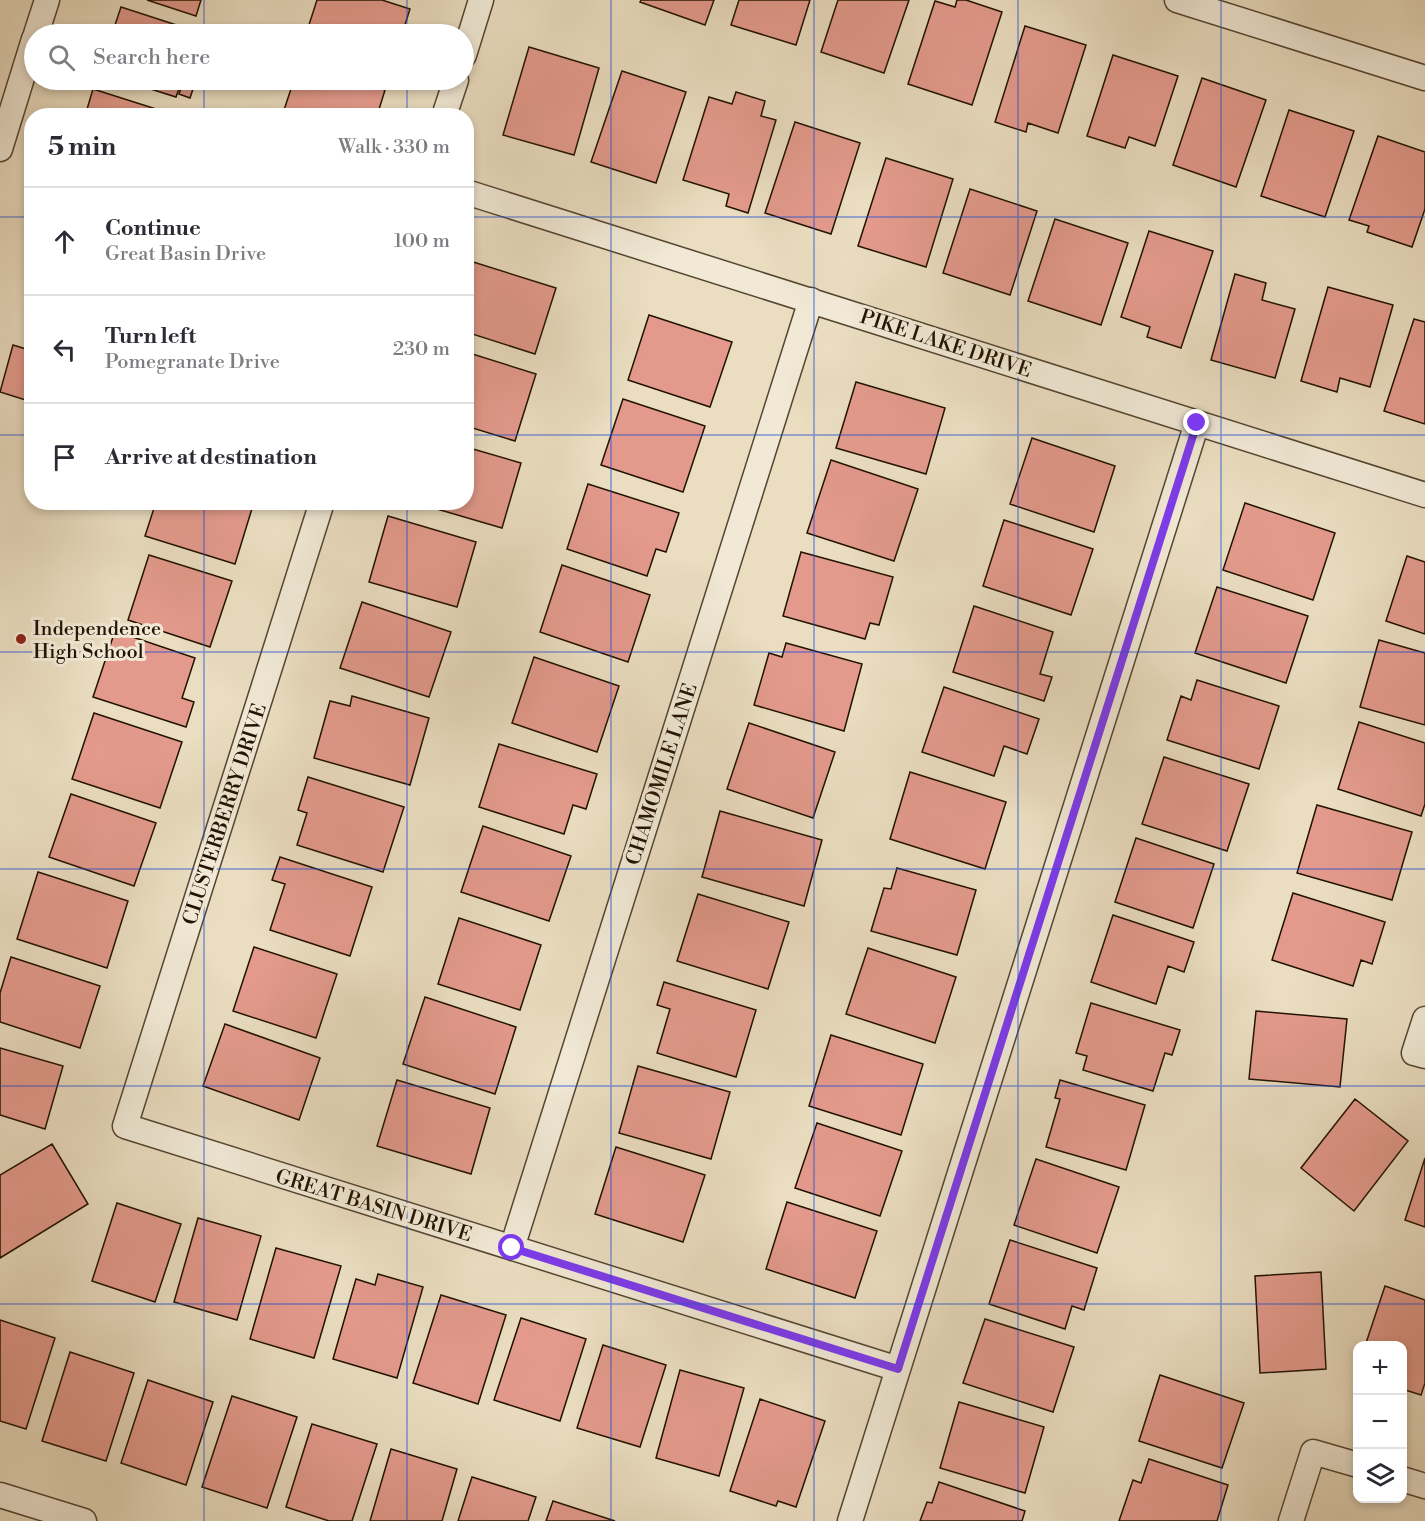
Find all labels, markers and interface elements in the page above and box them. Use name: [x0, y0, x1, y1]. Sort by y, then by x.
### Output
search box: [24, 24, 474, 90]
icon: search: [45, 41, 78, 74]
text: Search here: [93, 44, 210, 71]
text: 5 min: [48, 131, 116, 163]
text: Walk · 330 m: [338, 135, 450, 160]
text: Continue: [105, 215, 201, 242]
icon: ahead: [48, 225, 81, 258]
text: 100 m: [394, 229, 450, 254]
text: Great Basin Drive: [105, 242, 266, 267]
street label: PIKE LAKE DRIVE: [857, 305, 1035, 384]
text: Turn left: [105, 323, 196, 350]
icon: left: [48, 333, 81, 366]
text: 230 m: [393, 337, 450, 362]
text: Pomegranate Drive: [105, 350, 280, 375]
route end: [1183, 409, 1209, 435]
icon: arrive: [48, 441, 81, 474]
text: Arrive at destination: [105, 444, 317, 471]
place label: Independence High School: [33, 617, 161, 665]
marker: Independence High School: [14, 632, 28, 646]
street label: CHAMOMILE LANE: [621, 680, 704, 869]
street label: CLUSTERBERRY DRIVE: [178, 701, 273, 928]
street label: GREAT BASIN DRIVE: [272, 1165, 475, 1248]
route start: [498, 1234, 524, 1260]
map controls: [1353, 1341, 1407, 1503]
button: +: [1353, 1341, 1407, 1395]
button: −: [1353, 1395, 1407, 1449]
button: layers: [1353, 1449, 1407, 1503]

